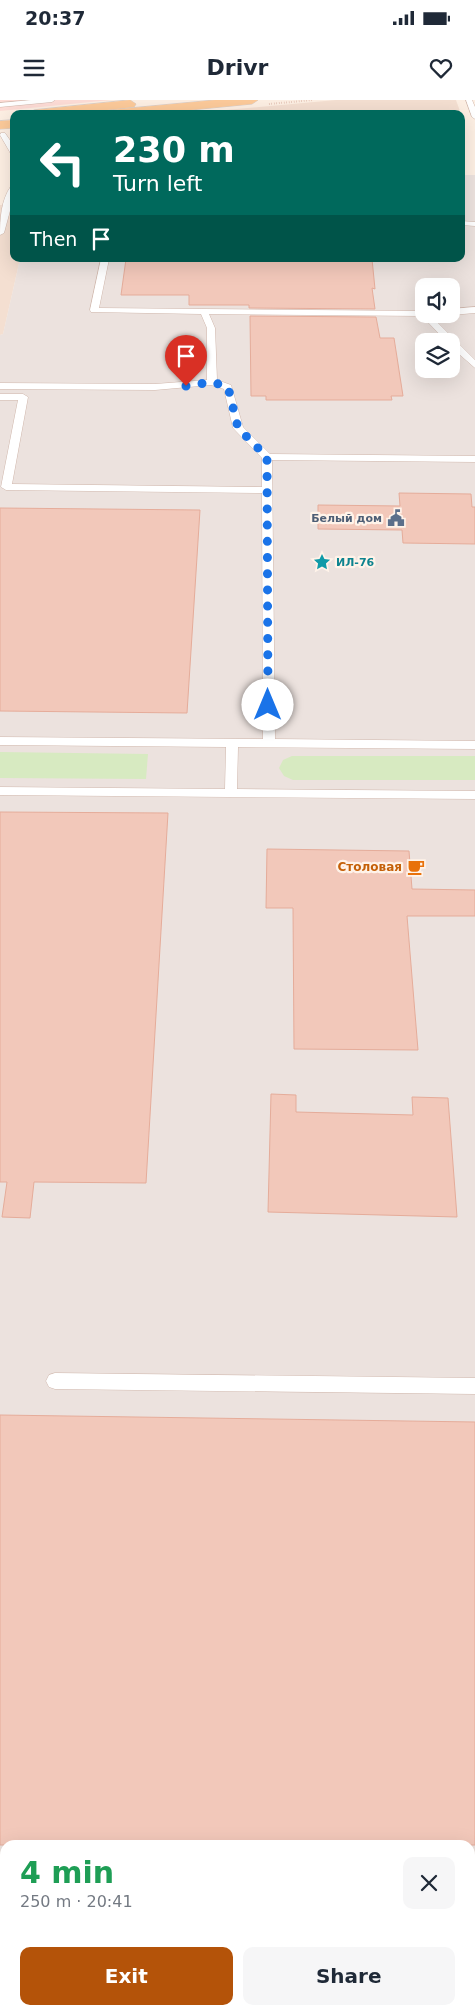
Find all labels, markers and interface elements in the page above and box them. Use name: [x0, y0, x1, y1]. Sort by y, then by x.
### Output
text: 20:37: [25, 7, 85, 29]
icon: menu: [20, 54, 48, 82]
icon: heart: [427, 54, 455, 82]
text: Drivr: [207, 55, 268, 80]
icon: left: [30, 130, 95, 195]
text: 230 m: [113, 130, 235, 170]
text: Turn left: [113, 171, 202, 196]
icon: arrive: [87, 225, 115, 253]
text: Then: [30, 228, 77, 250]
map controls: [415, 278, 460, 378]
button: sound: [415, 278, 460, 323]
button: layers: [415, 333, 460, 378]
pin: [165, 335, 207, 386]
icon: arrive: [172, 342, 200, 370]
public building icon: Белый дом: [386, 508, 406, 528]
place label: Белый дом: [311, 512, 382, 525]
place icon: ИЛ-76: [312, 552, 332, 572]
place label: ИЛ-76: [336, 556, 375, 569]
position arrow: [241, 678, 293, 730]
cafe icon: Столовая: [406, 857, 426, 877]
place label: Столовая: [338, 860, 402, 874]
text: 4 min: [20, 1855, 114, 1890]
button: close: [403, 1857, 455, 1909]
text: 250 m · 20:41: [20, 1892, 133, 1911]
button: Exit: [20, 1947, 233, 2005]
button: Share: [243, 1947, 455, 2005]

